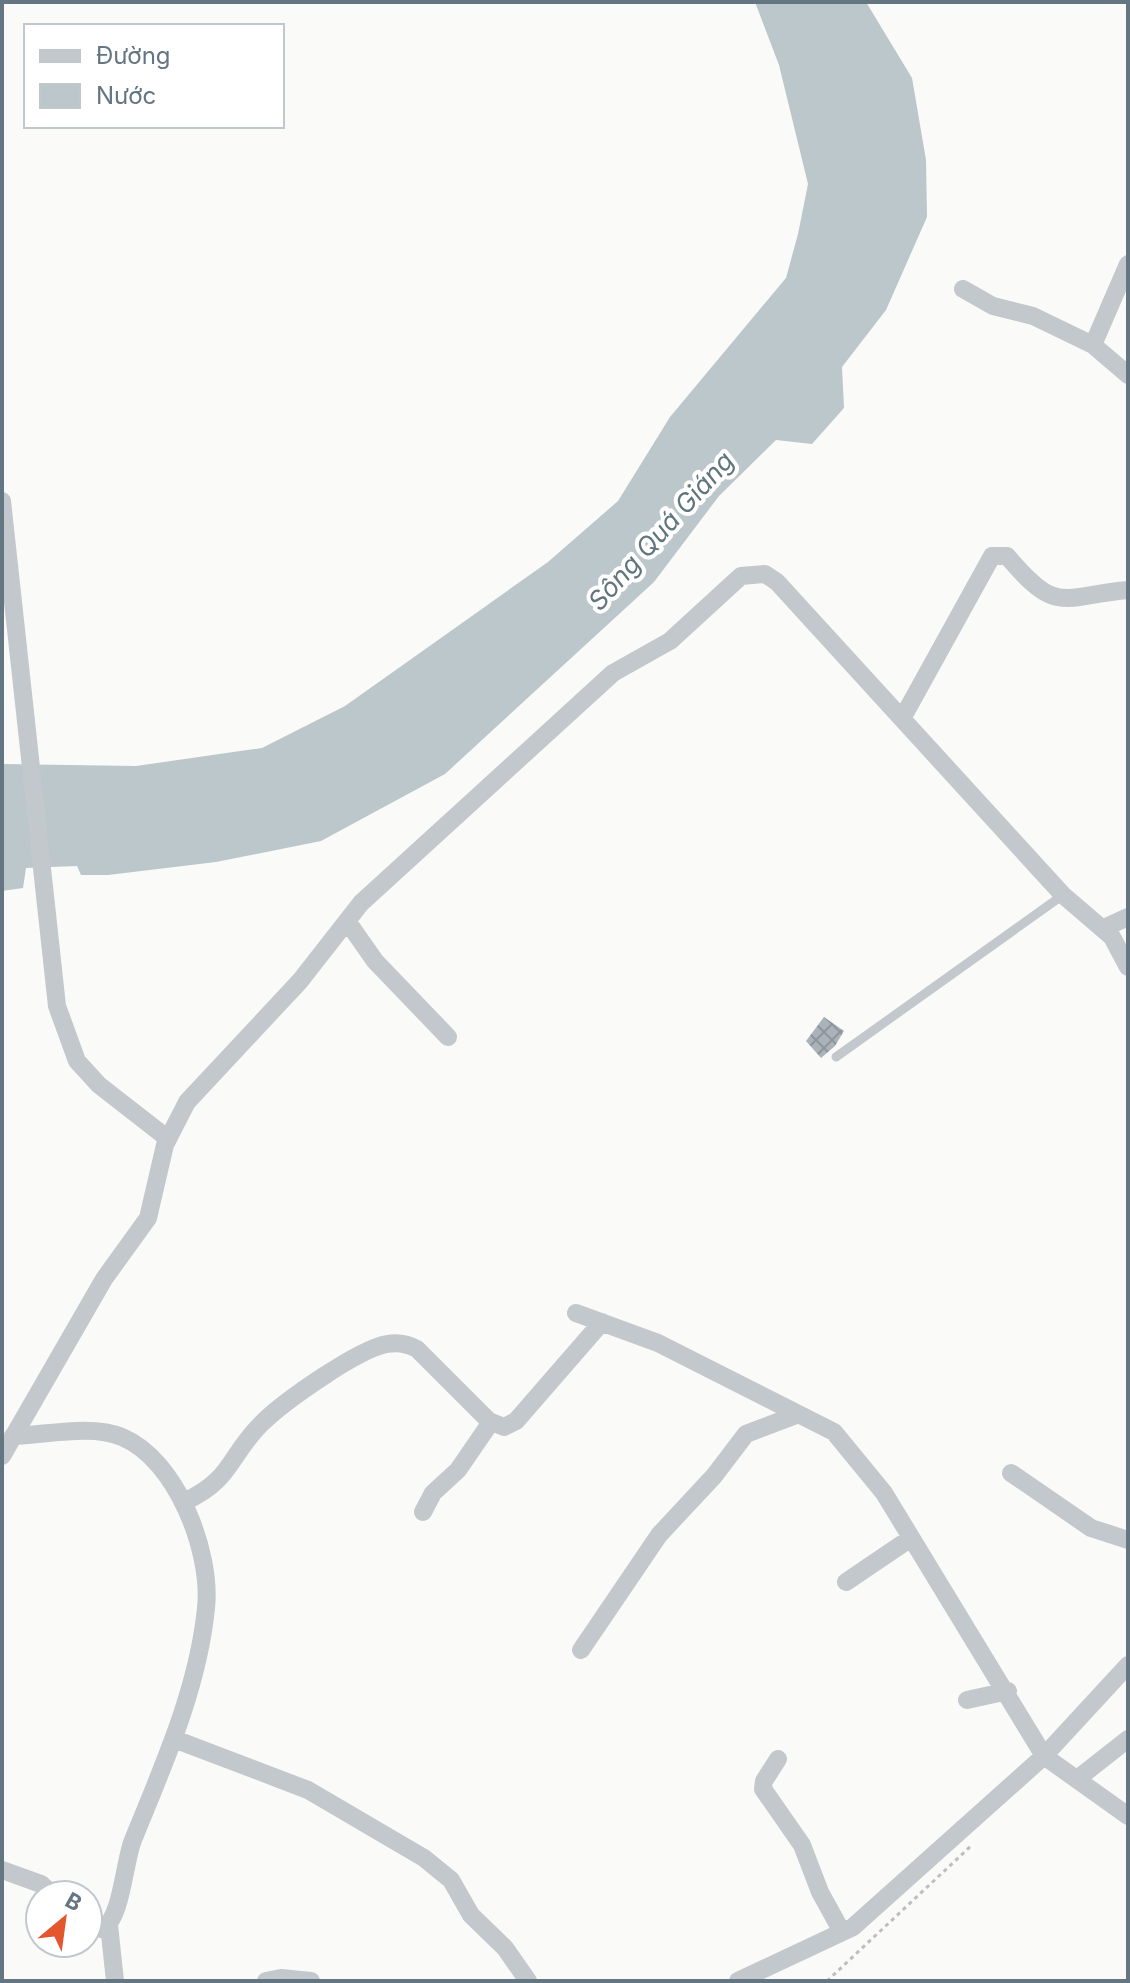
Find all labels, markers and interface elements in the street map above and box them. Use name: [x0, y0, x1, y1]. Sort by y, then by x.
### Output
legend: [24, 24, 284, 128]
text: Đường: [96, 41, 171, 70]
text: Nước: [96, 81, 156, 110]
water label: Sông Quá Giáng: [581, 445, 740, 616]
north arrow: [24, 1879, 104, 1959]
text: B: [61, 1887, 86, 1916]

